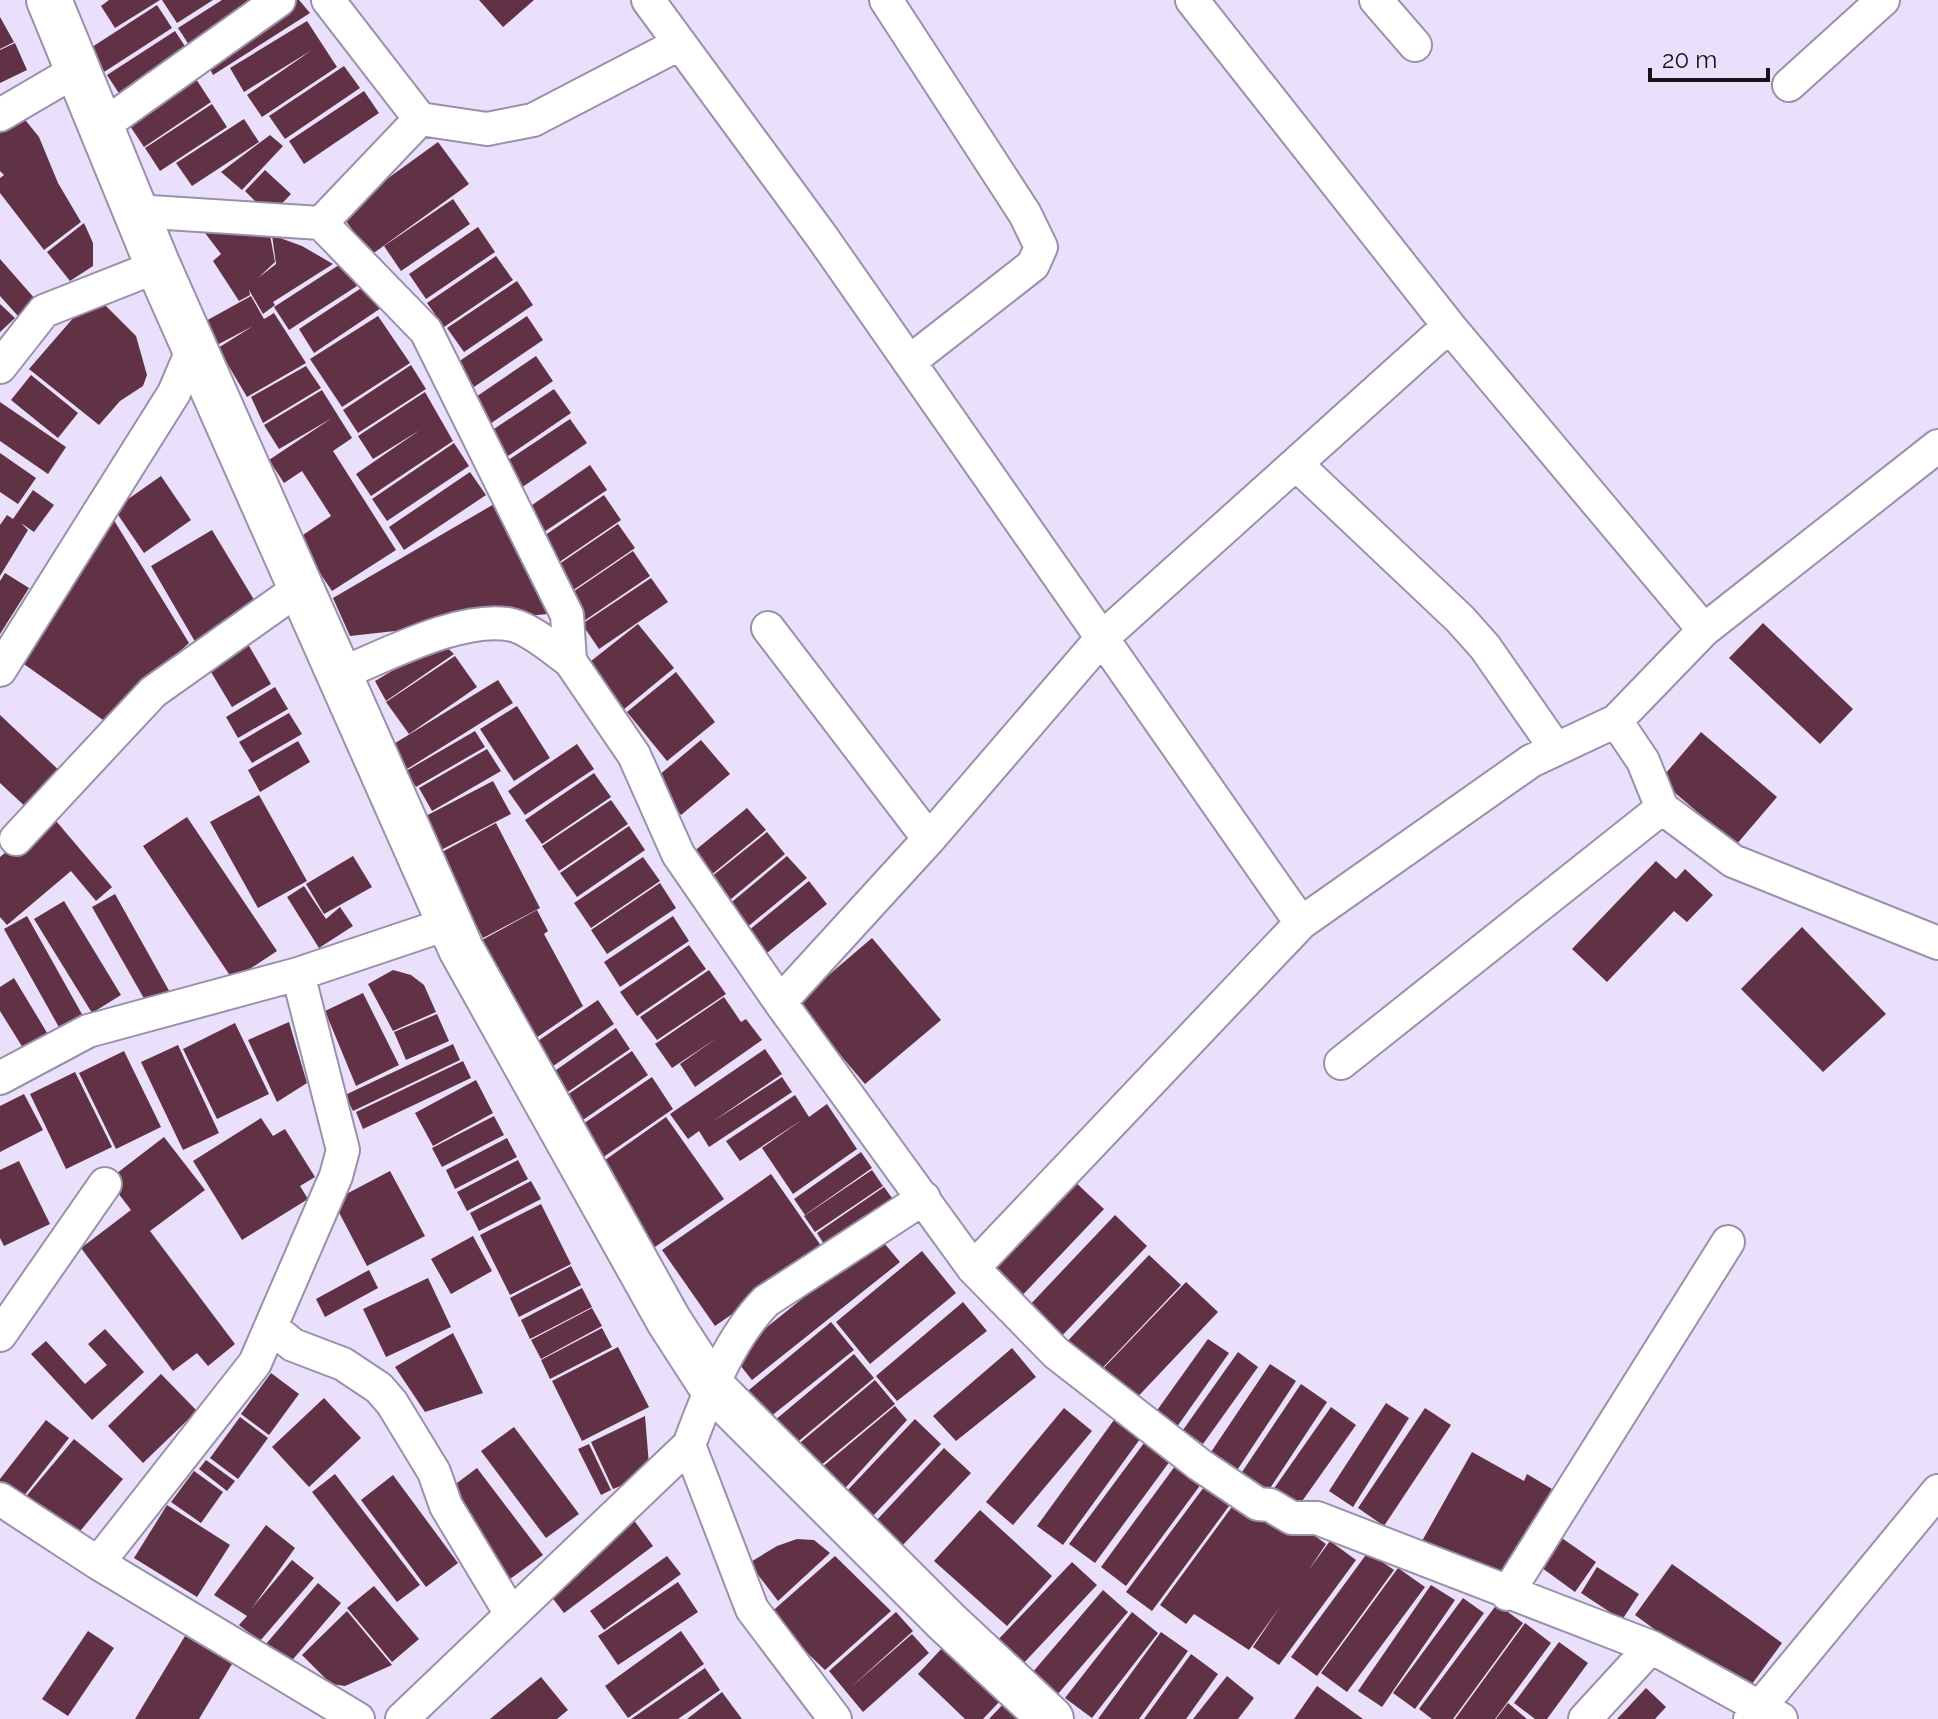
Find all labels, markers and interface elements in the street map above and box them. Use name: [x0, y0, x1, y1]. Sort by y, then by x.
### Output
scale bar: [1650, 32, 1768, 82]
text: 20 m: [1662, 45, 1717, 74]

